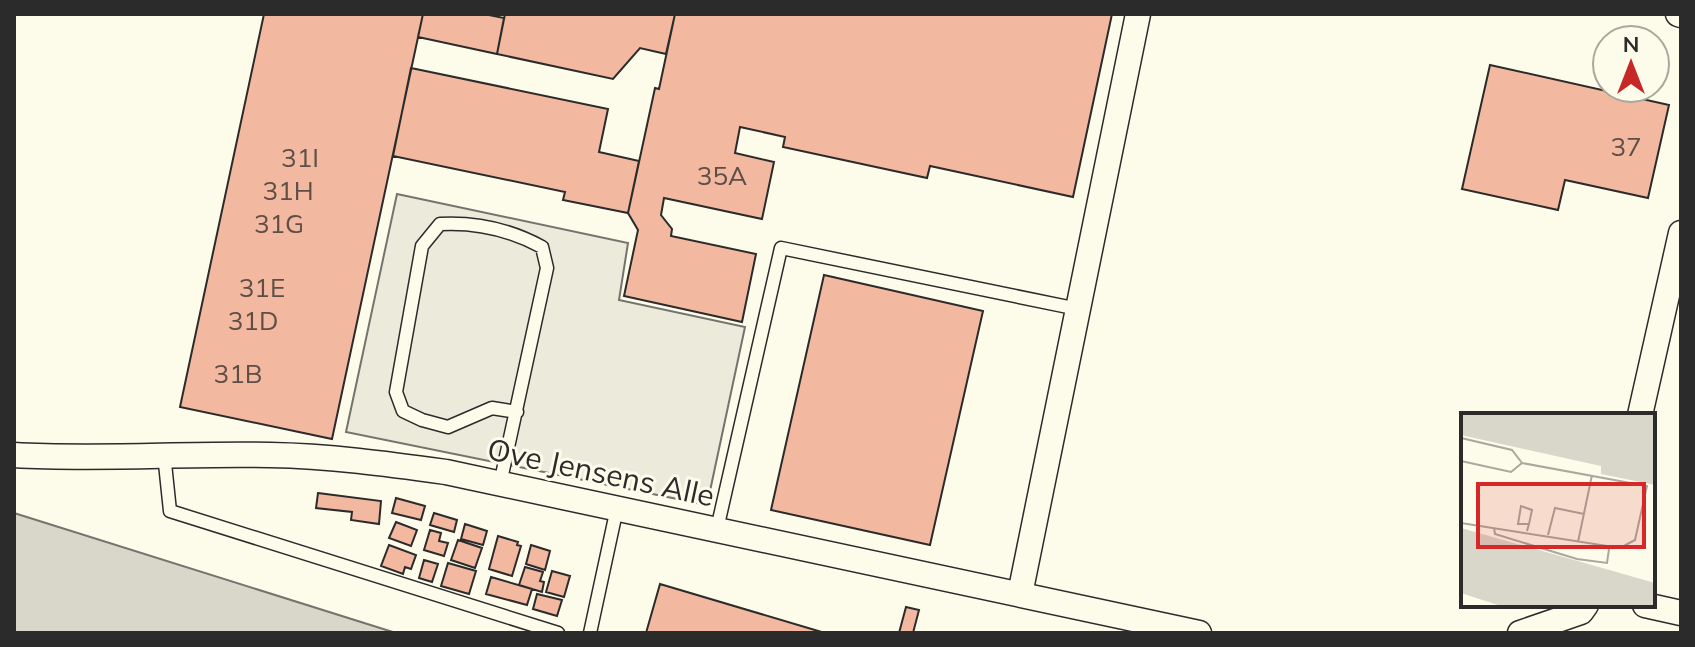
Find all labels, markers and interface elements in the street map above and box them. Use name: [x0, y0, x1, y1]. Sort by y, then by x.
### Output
north arrow: [1591, 24, 1671, 104]
text: N: [1623, 30, 1639, 58]
house number: 37: [1610, 130, 1642, 163]
house number: 31I: [281, 141, 319, 174]
house number: 35A: [697, 159, 747, 192]
house number: 31H: [262, 174, 314, 207]
house number: 31G: [254, 207, 304, 240]
house number: 31E: [239, 271, 285, 304]
house number: 31D: [228, 304, 278, 337]
house number: 31B: [214, 357, 262, 390]
inset map: [1461, 413, 1655, 607]
street label: Ove Jensens Alle: [484, 429, 718, 515]

